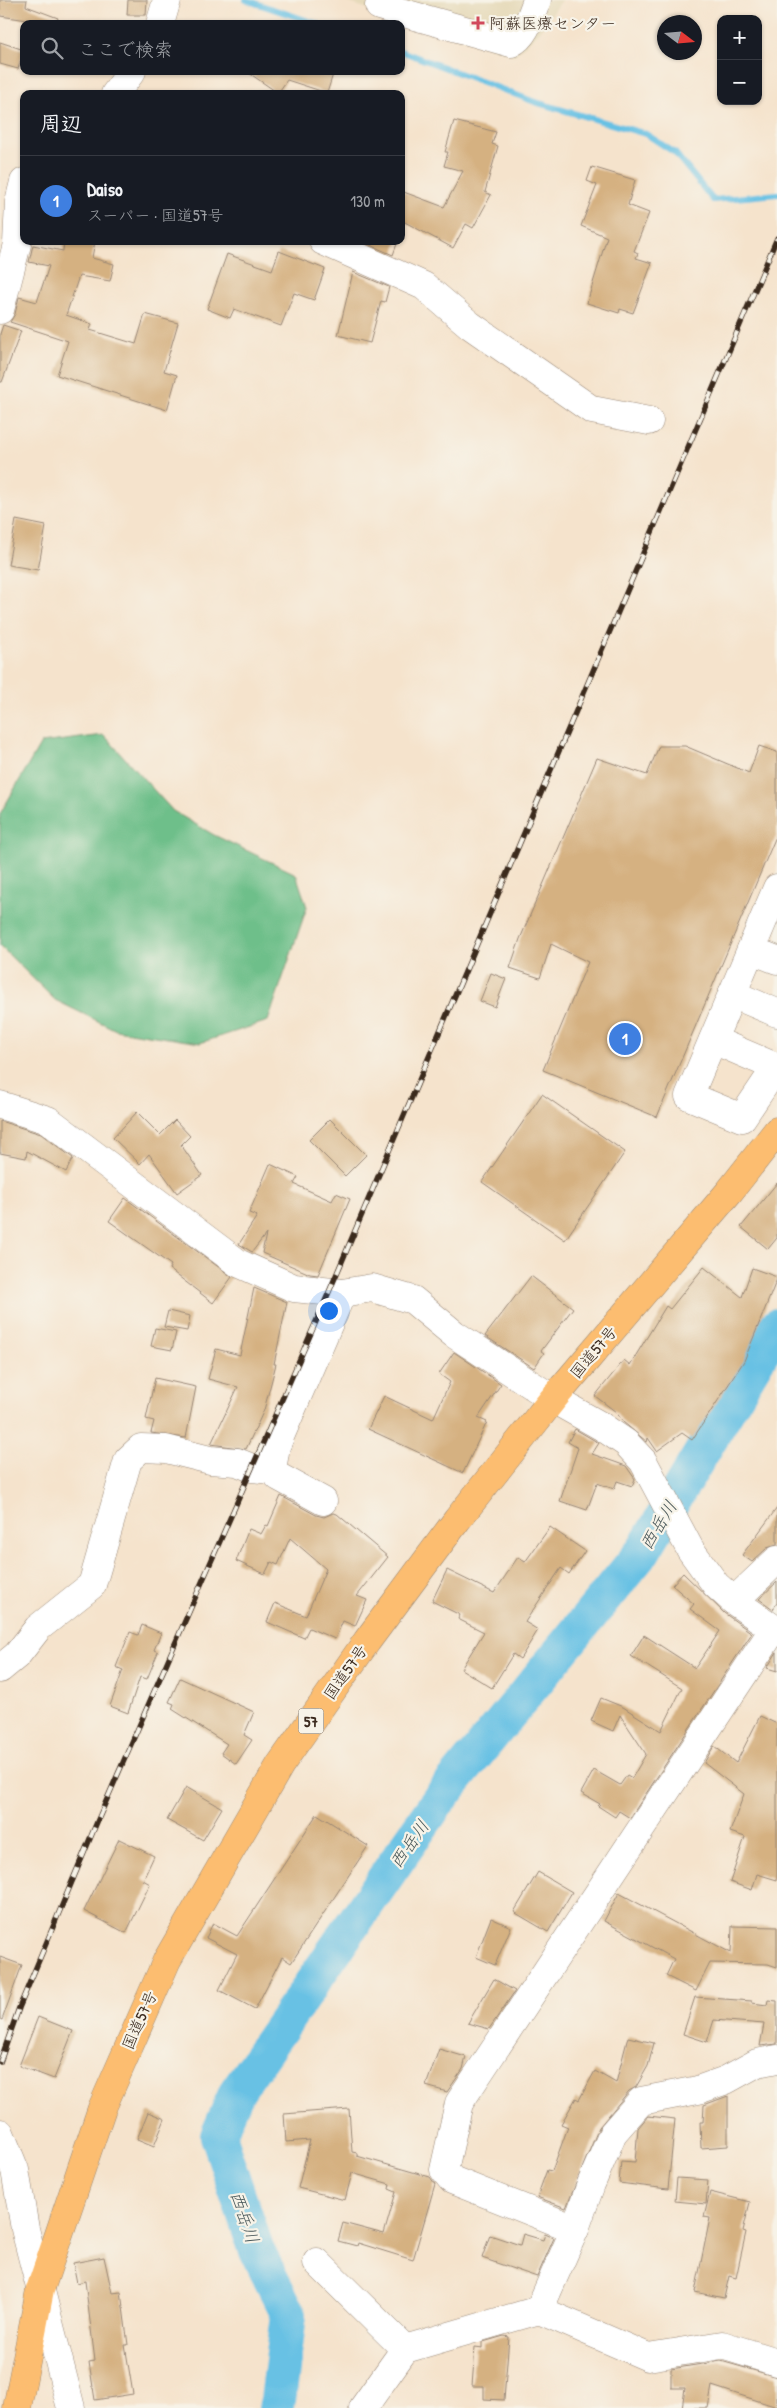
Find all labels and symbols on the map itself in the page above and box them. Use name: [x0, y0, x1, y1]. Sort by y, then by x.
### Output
place label: 阿蘇医療センター: [489, 12, 616, 34]
north arrow: [657, 15, 702, 60]
marker: 阿蘇医療センター: [471, 16, 485, 30]
pin: 1: [609, 1020, 641, 1058]
your location: [316, 1298, 342, 1324]
street label: 国道57号: [564, 1321, 622, 1383]
water label: 西岳川: [633, 1495, 683, 1555]
street label: 国道57号: [318, 1640, 372, 1704]
road number: 57: [298, 1708, 324, 1734]
water label: 西岳川: [383, 1815, 435, 1873]
street label: 国道57号: [116, 1987, 162, 2053]
water label: 西岳川: [224, 2187, 266, 2247]

